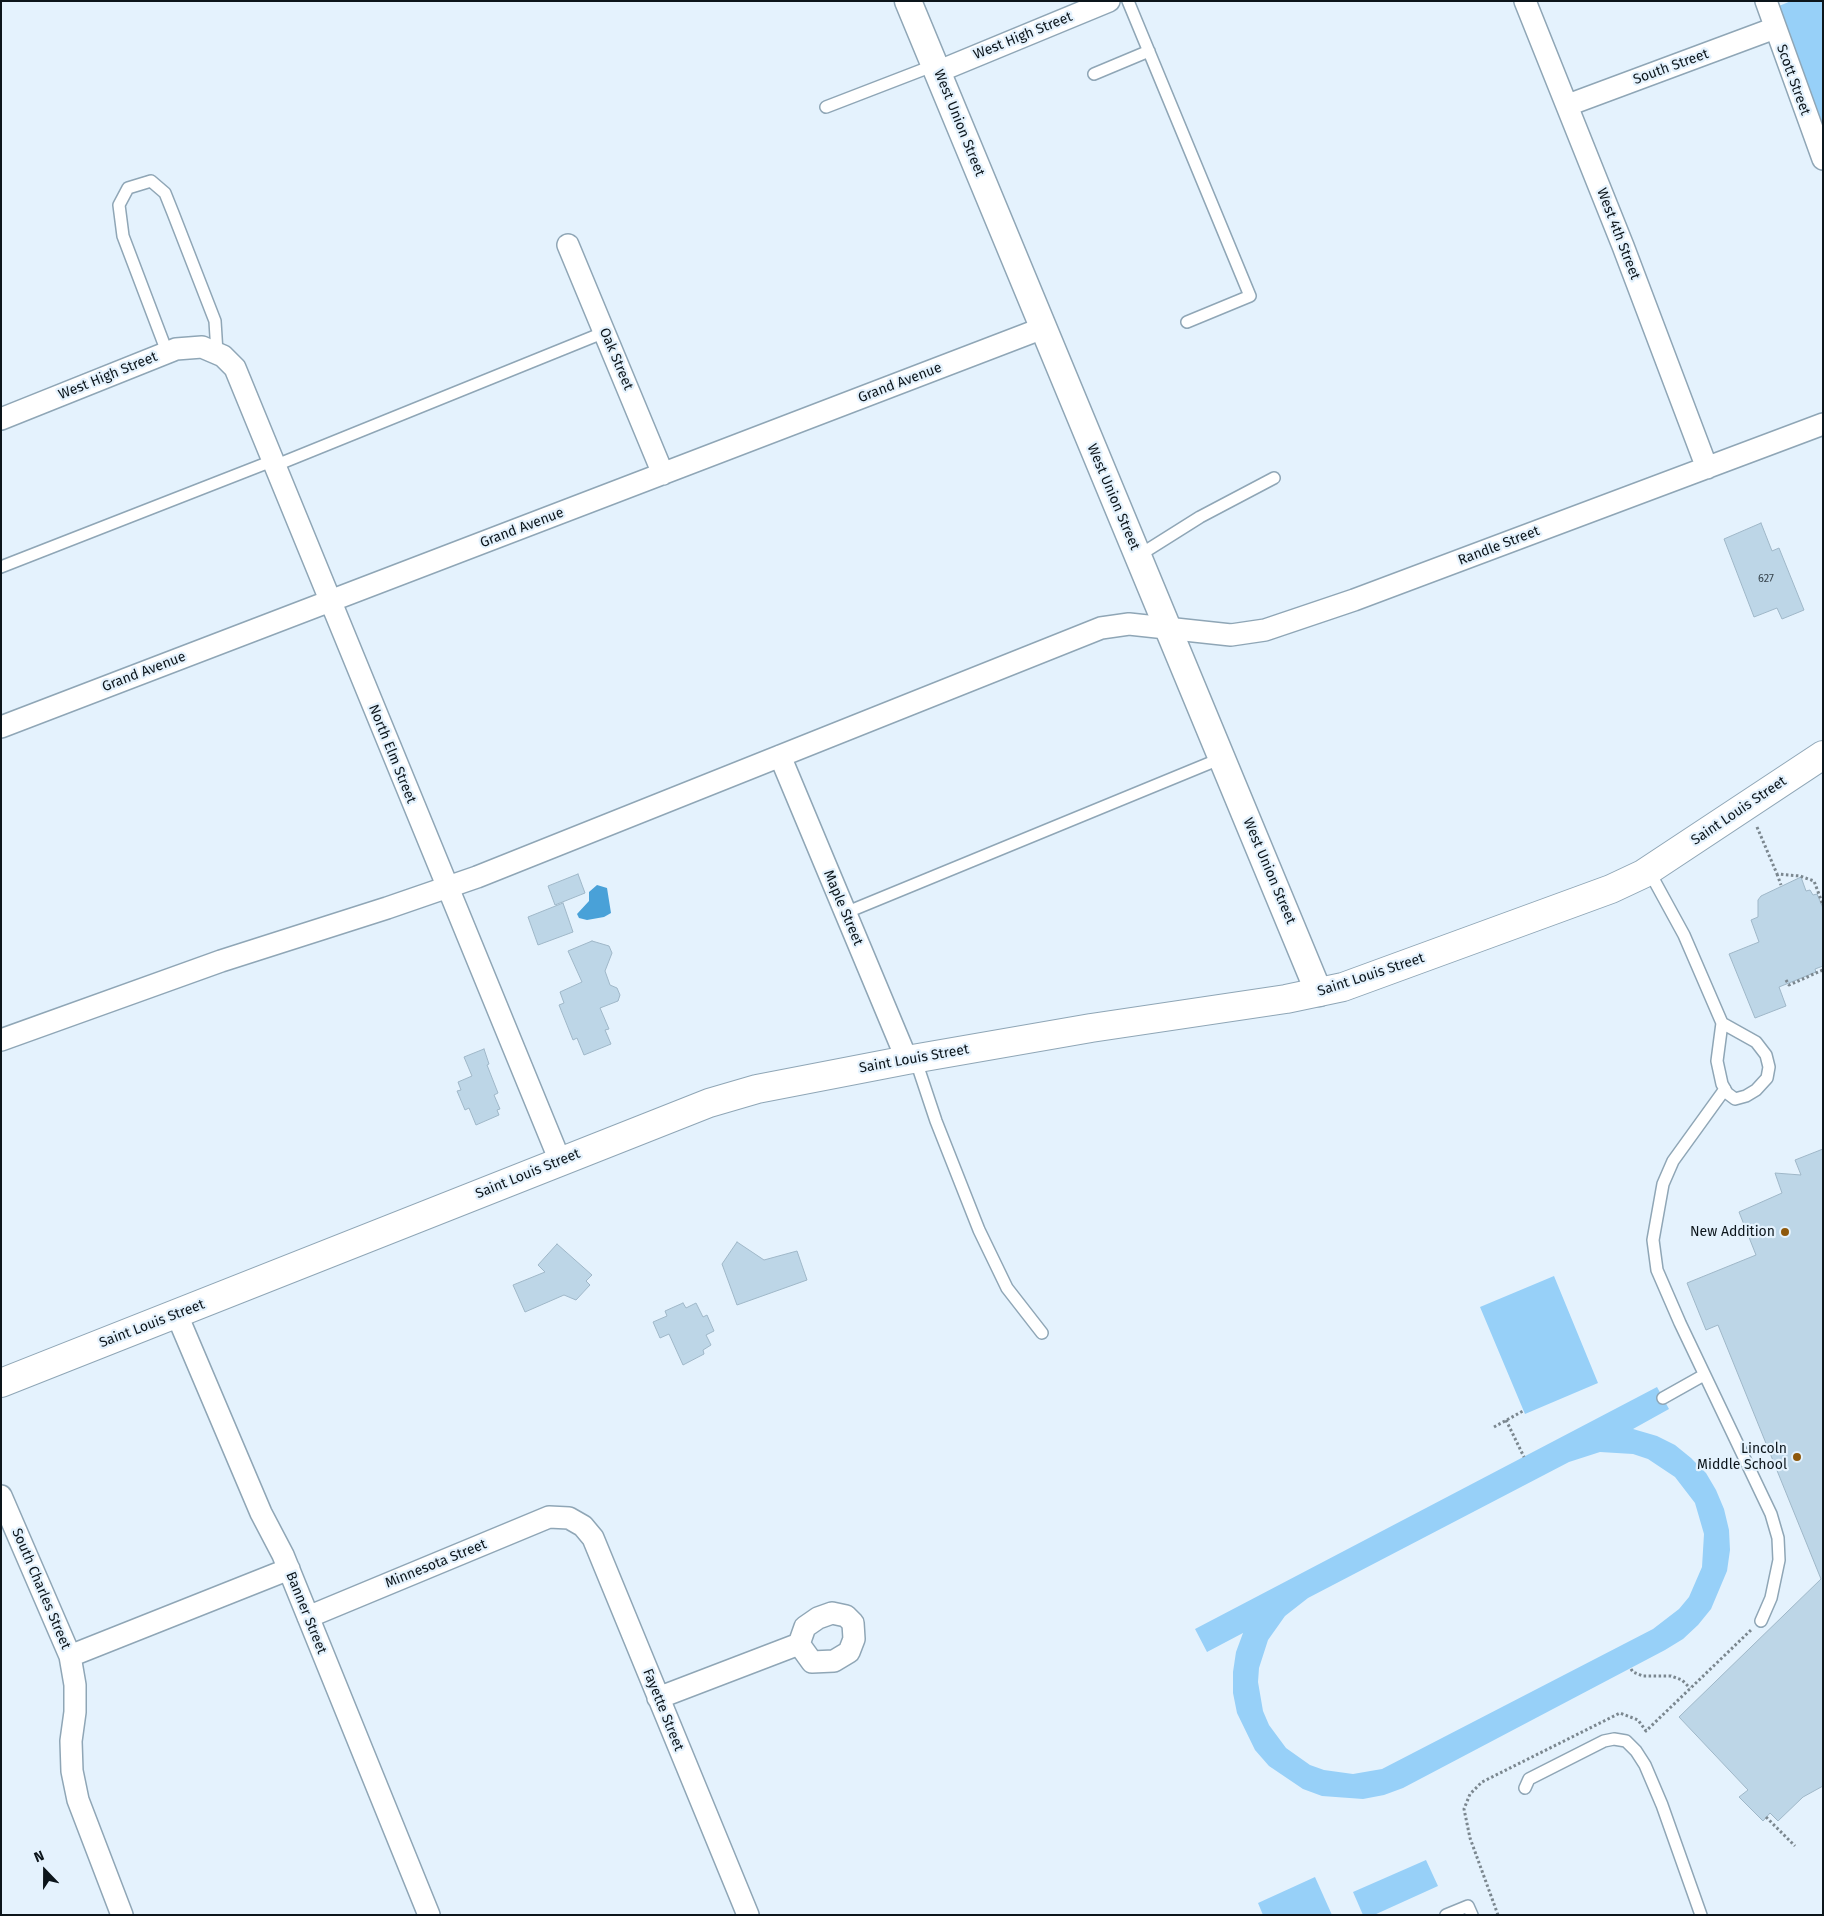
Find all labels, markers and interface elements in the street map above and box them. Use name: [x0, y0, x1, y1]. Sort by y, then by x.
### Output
street label: West High Street: [971, 9, 1075, 63]
street label: Scott Street: [1772, 42, 1814, 118]
street label: South Street: [1631, 46, 1711, 88]
street label: West Union Street: [930, 67, 988, 179]
street label: West 4th Street: [1593, 186, 1643, 282]
street label: Oak Street: [595, 325, 637, 393]
street label: West High Street: [56, 349, 160, 403]
street label: Grand Avenue: [856, 359, 944, 407]
street label: West Union Street: [1083, 441, 1143, 553]
street label: Grand Avenue: [478, 504, 566, 552]
street label: Randle Street: [1456, 523, 1542, 569]
house number: 627: [1758, 572, 1774, 586]
street label: Grand Avenue: [100, 648, 188, 696]
street label: North Elm Street: [364, 702, 420, 806]
street label: Saint Louis Street: [1688, 773, 1790, 849]
street label: West Union Street: [1239, 815, 1299, 927]
street label: Maple Street: [820, 868, 866, 948]
street label: Saint Louis Street: [1315, 950, 1427, 1000]
street label: Saint Louis Street: [858, 1041, 970, 1077]
street label: Saint Louis Street: [473, 1145, 583, 1203]
place label: New Addition: [1690, 1224, 1775, 1240]
marker: New Addition: [1779, 1226, 1791, 1238]
street label: Saint Louis Street: [97, 1296, 207, 1352]
place label: Lincoln Middle School: [1697, 1441, 1787, 1474]
marker: Lincoln Middle School: [1791, 1451, 1803, 1463]
street label: South Charles Street: [8, 1526, 74, 1652]
street label: Minnesota Street: [383, 1536, 489, 1592]
street label: Banner Street: [282, 1569, 330, 1657]
street label: Fayette Street: [639, 1666, 687, 1754]
north arrow: [20, 1846, 70, 1896]
text: N: [32, 1847, 47, 1866]

